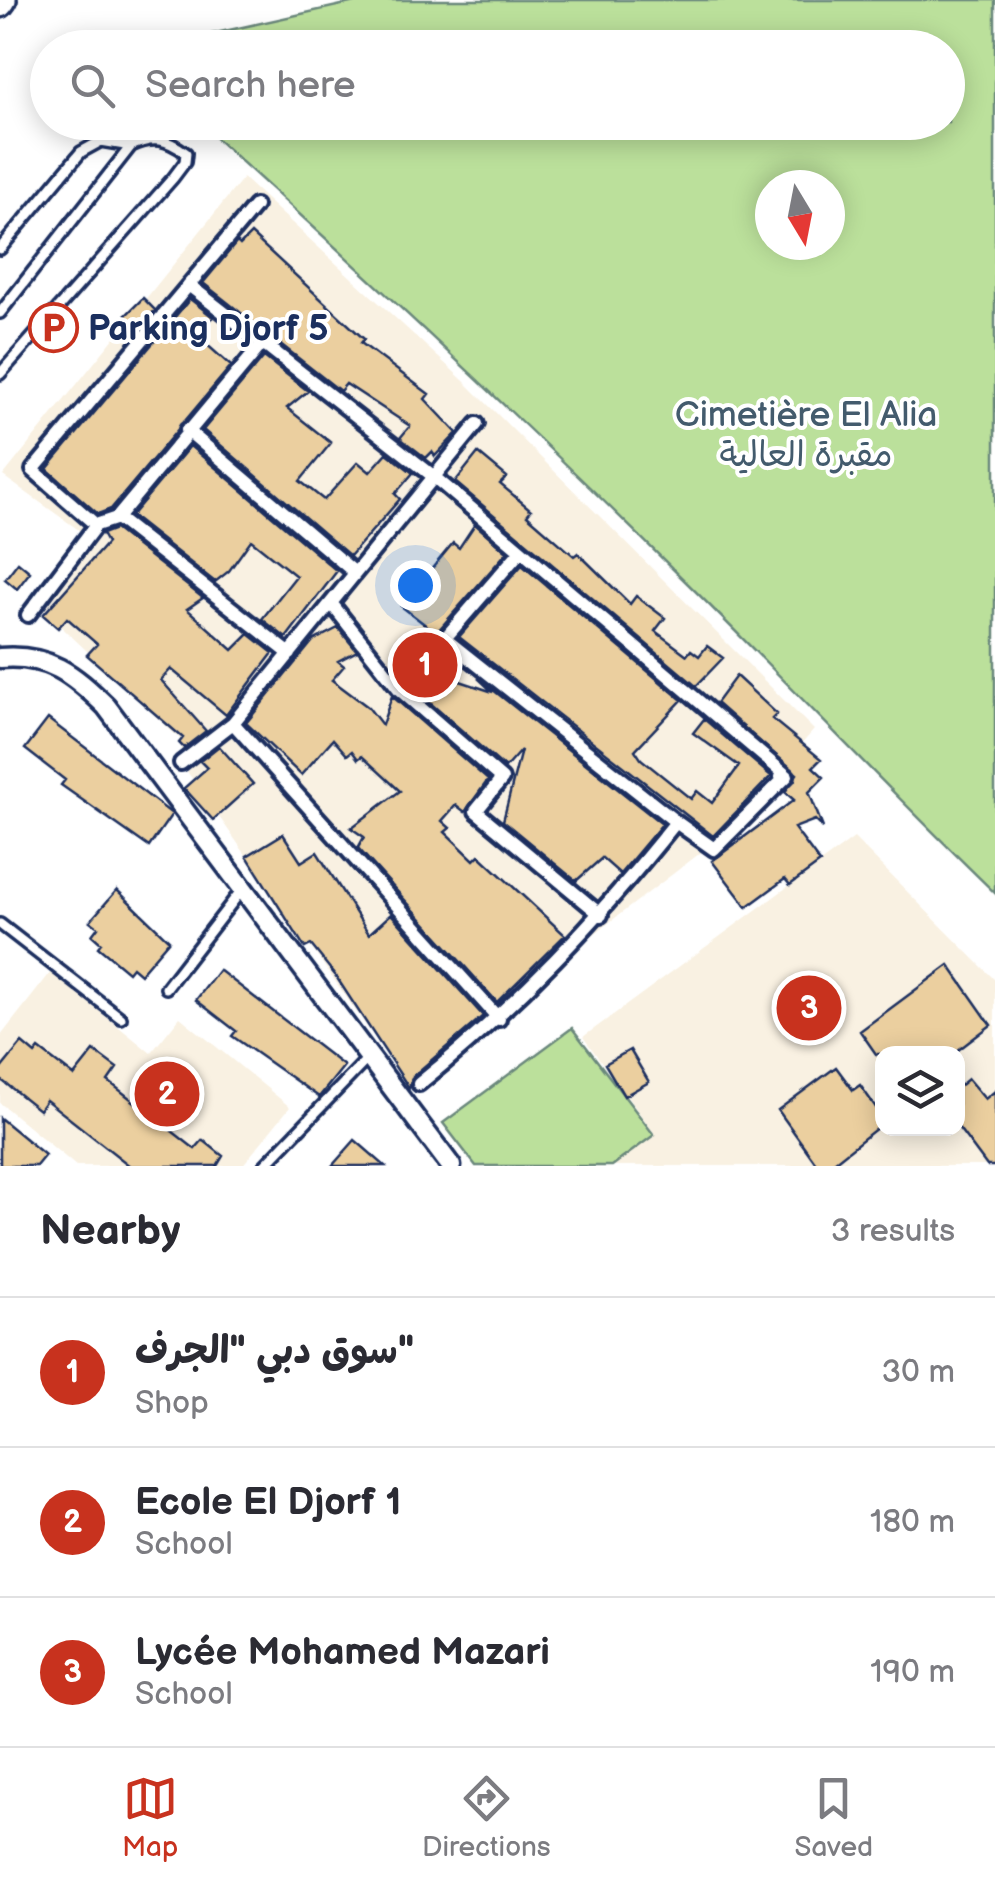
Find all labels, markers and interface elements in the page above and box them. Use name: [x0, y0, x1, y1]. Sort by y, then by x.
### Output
search box: [30, 30, 965, 140]
icon: search: [65, 58, 120, 113]
text: Search here: [145, 63, 356, 108]
north arrow: [755, 170, 845, 260]
parking icon: Parking Djorf 5: [27, 302, 79, 354]
place label: Parking Djorf 5: [88, 308, 329, 351]
park label: Cimetière El Alia مقبرة العالية: [675, 394, 937, 477]
your location: [390, 560, 441, 611]
pin: 1: [392, 628, 458, 702]
pin: 3: [776, 970, 842, 1046]
map controls: [875, 1046, 965, 1136]
button: layers: [875, 1046, 965, 1136]
pin: 2: [134, 1056, 200, 1132]
text: Nearby: [40, 1206, 180, 1257]
text: 3 results: [831, 1212, 955, 1251]
text: سوق دبي "الجرف": [135, 1329, 414, 1374]
text: 1: [66, 1353, 79, 1392]
text: 30 m: [881, 1353, 955, 1392]
text: Shop: [135, 1384, 209, 1423]
text: Ecole El Djorf 1: [135, 1480, 402, 1525]
text: 2: [63, 1503, 82, 1542]
text: 180 m: [870, 1503, 955, 1542]
text: School: [135, 1525, 233, 1564]
text: Lycée Mohamed Mazari: [135, 1630, 550, 1675]
text: 3: [63, 1653, 82, 1692]
text: 190 m: [870, 1653, 955, 1692]
text: School: [135, 1675, 233, 1714]
tab: Map: [122, 1771, 178, 1864]
tab: Directions: [422, 1771, 551, 1864]
tab: Saved: [795, 1771, 873, 1864]

